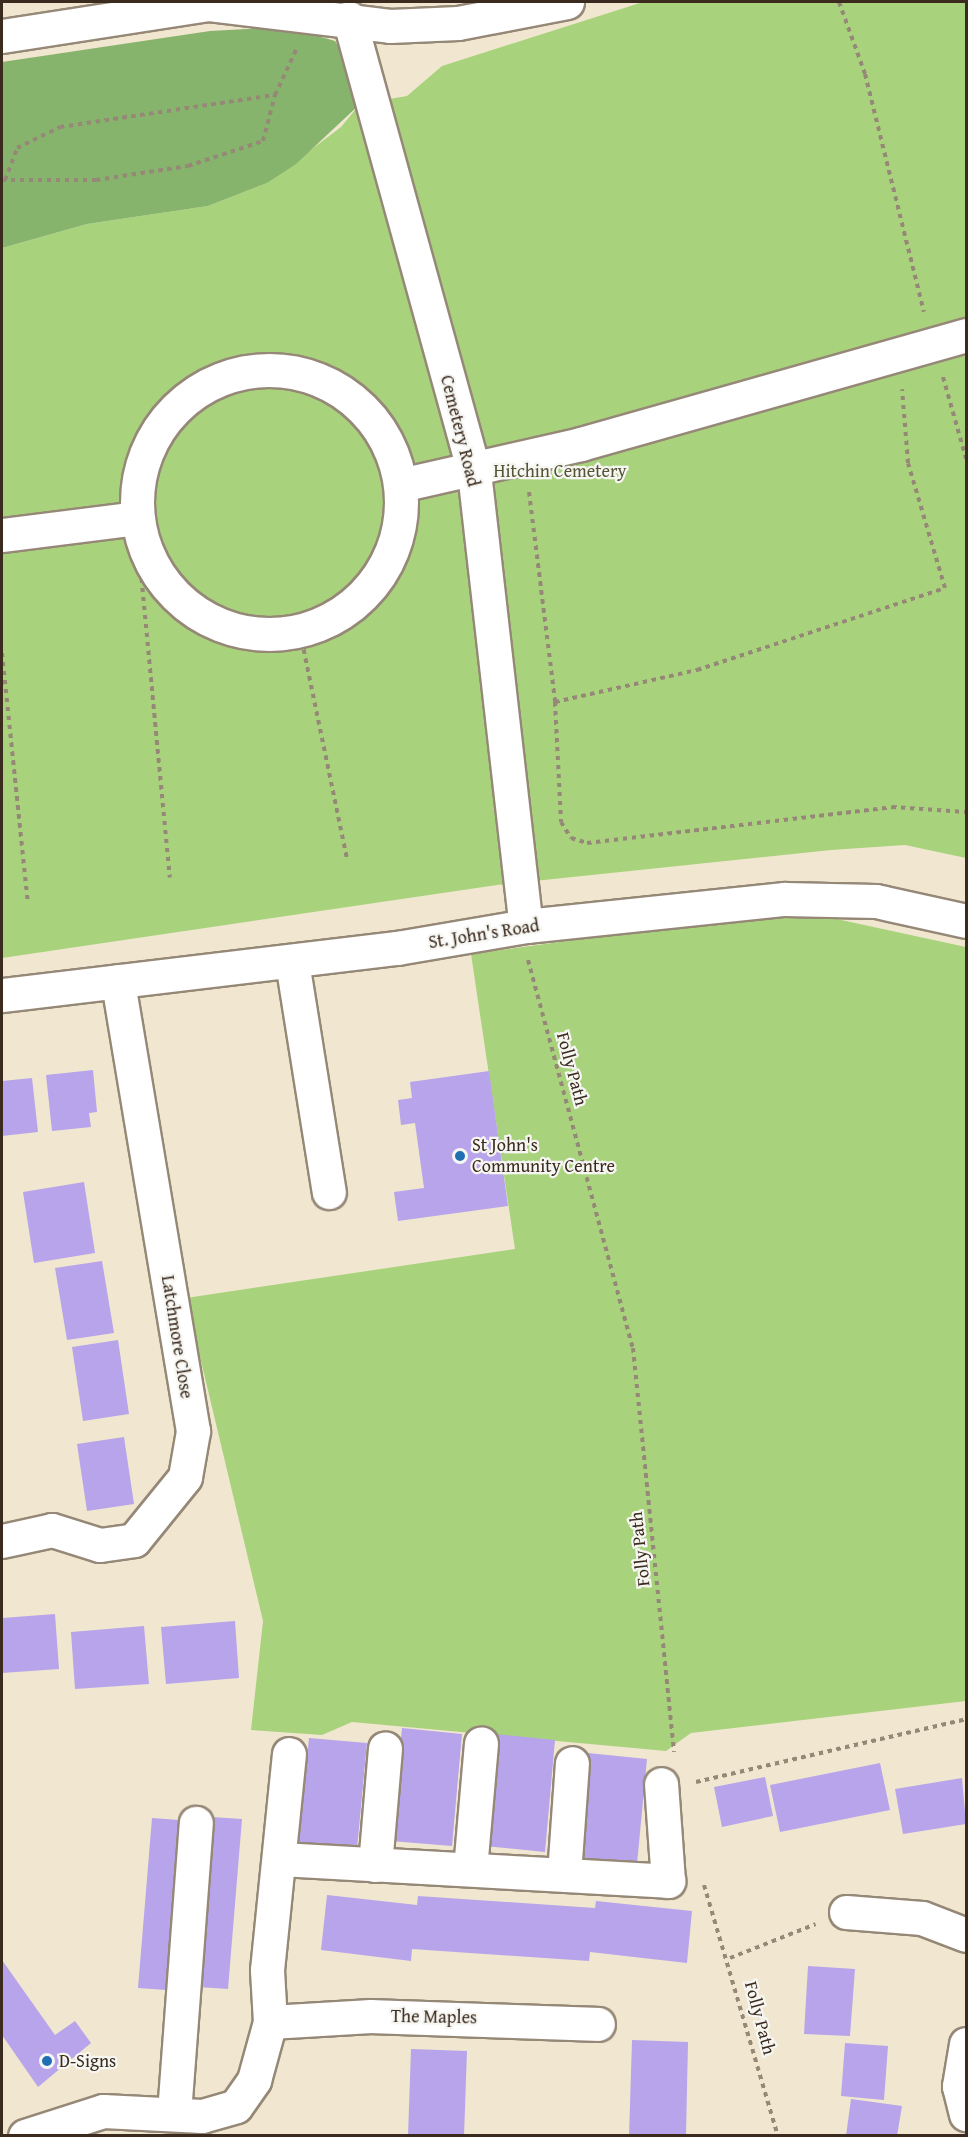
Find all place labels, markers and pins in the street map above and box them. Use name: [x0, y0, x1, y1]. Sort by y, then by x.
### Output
place label: St John's Community Centre: [472, 1135, 615, 1178]
marker: St John's Community Centre: [453, 1149, 467, 1163]
place label: D-Signs: [59, 2050, 116, 2072]
marker: D-Signs: [40, 2054, 54, 2068]

